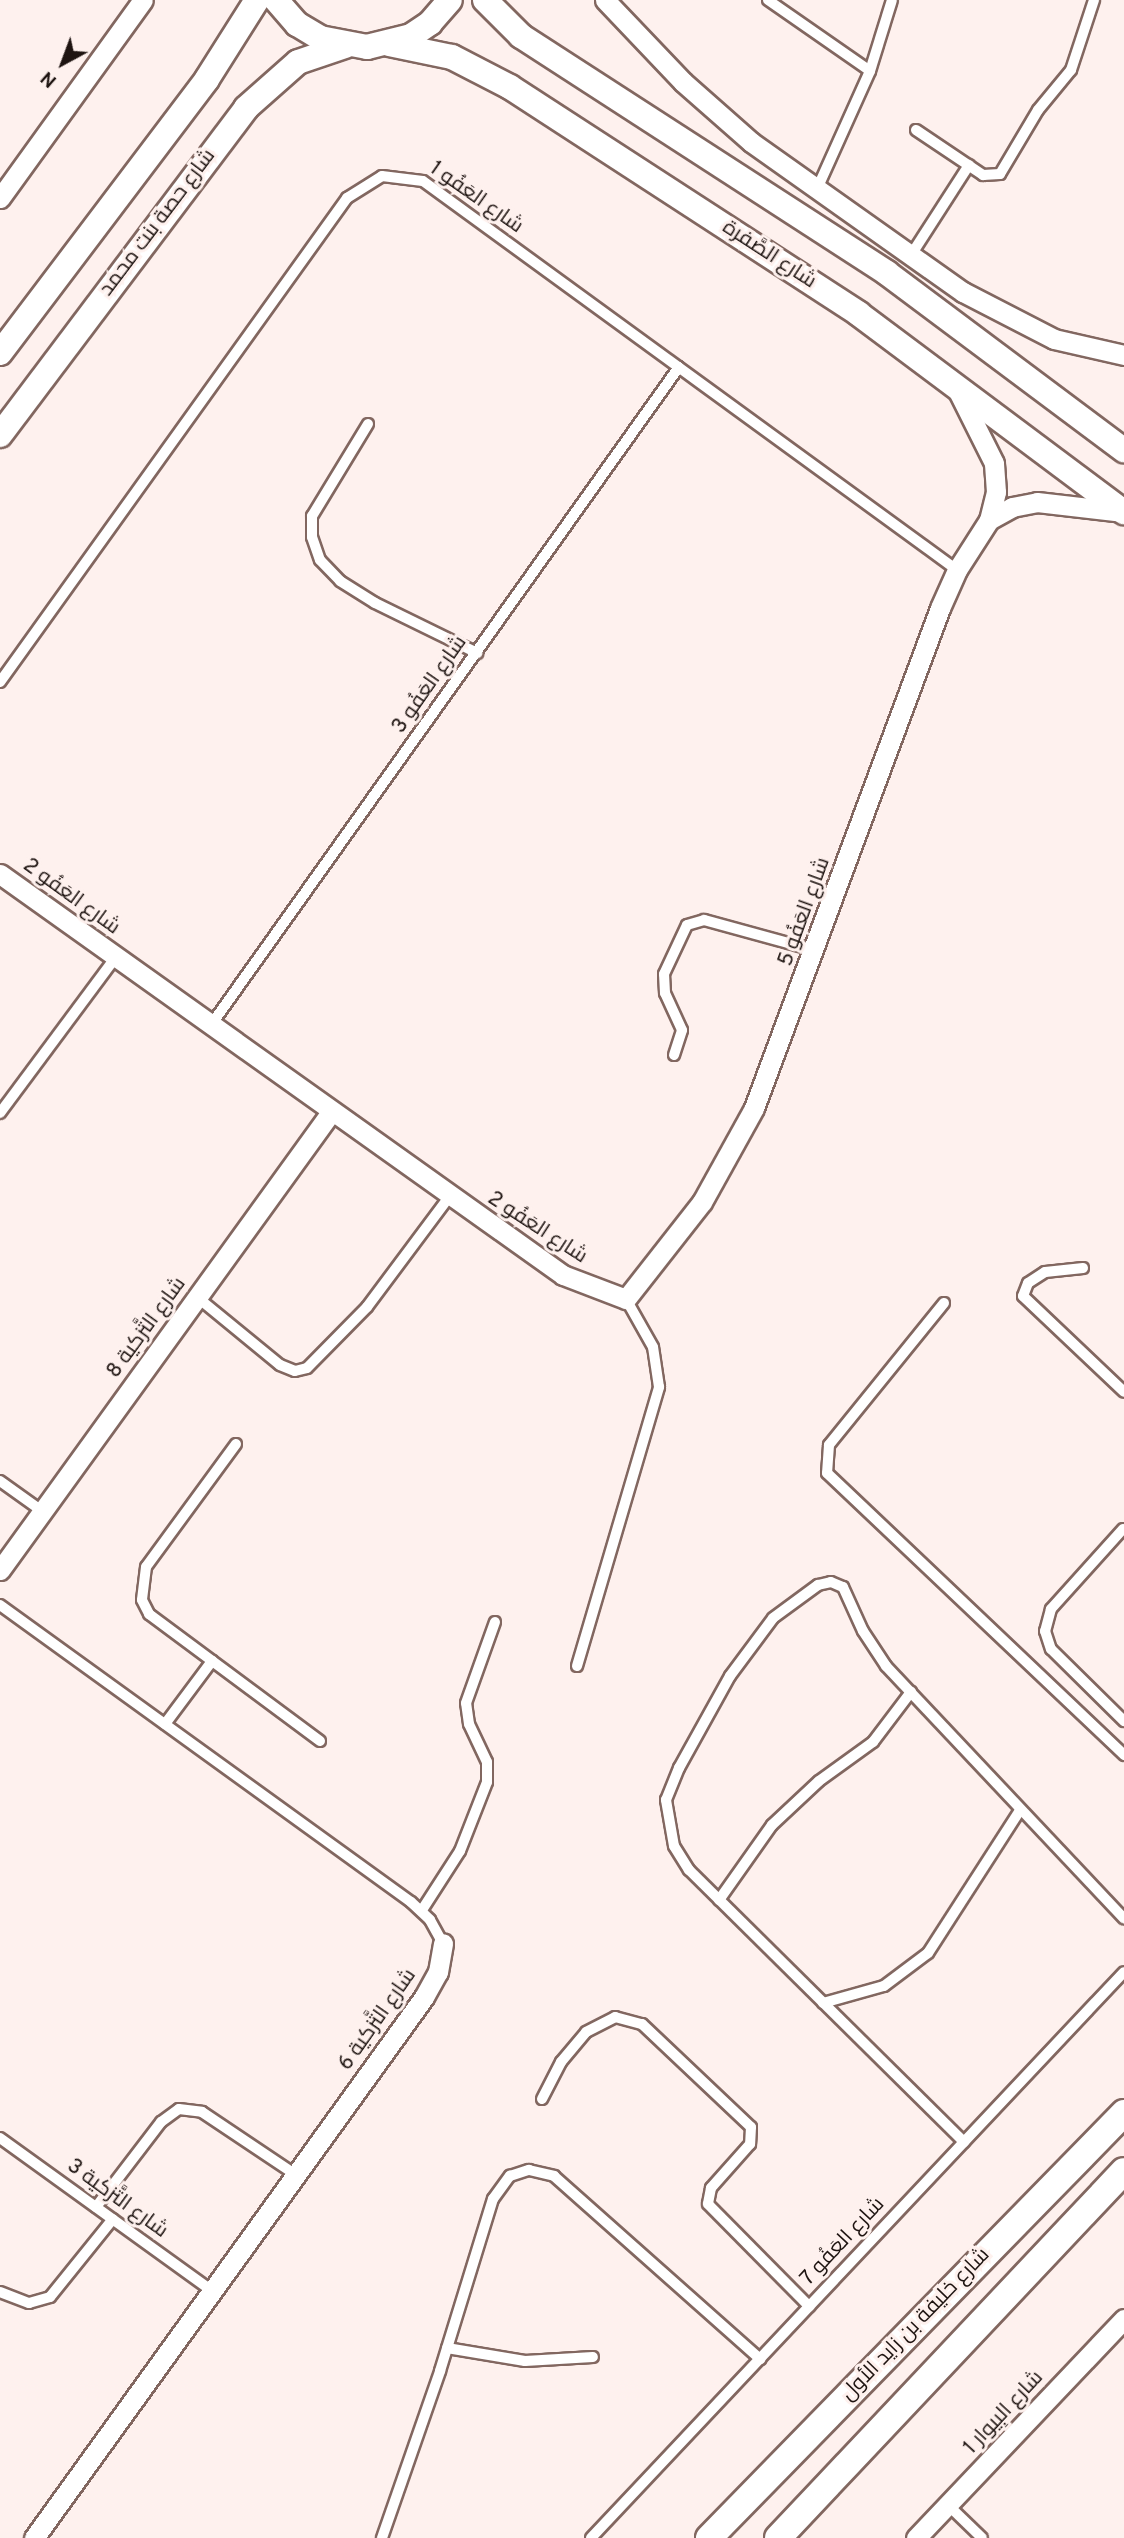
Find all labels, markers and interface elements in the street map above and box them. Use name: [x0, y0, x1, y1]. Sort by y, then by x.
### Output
north arrow: [28, 28, 98, 98]
text: N: [36, 65, 62, 92]
street label: شارع حصة بنت محمد: [94, 144, 222, 302]
street label: شارع العَفُو 1: [424, 156, 528, 240]
street label: شارع الصَّفرة: [717, 215, 821, 295]
street label: شارع العَفُو 3: [387, 631, 473, 739]
street label: شارع العَفُو 2: [18, 853, 124, 941]
street label: شارع العَفُو 5: [774, 854, 836, 970]
street label: شارع العَفُو 2: [482, 1186, 592, 1270]
street label: شارع التَّزكية 8: [102, 1273, 192, 1383]
street label: شارع التَّزكية 6: [334, 1964, 422, 2076]
street label: شارع التَّزكية 3: [62, 2154, 172, 2244]
street label: شارع العَفُو 7: [796, 2193, 890, 2291]
street label: شارع خليفة بن زايد الأول: [836, 2243, 996, 2407]
street label: شارع البِيوار 1: [959, 2366, 1049, 2460]

